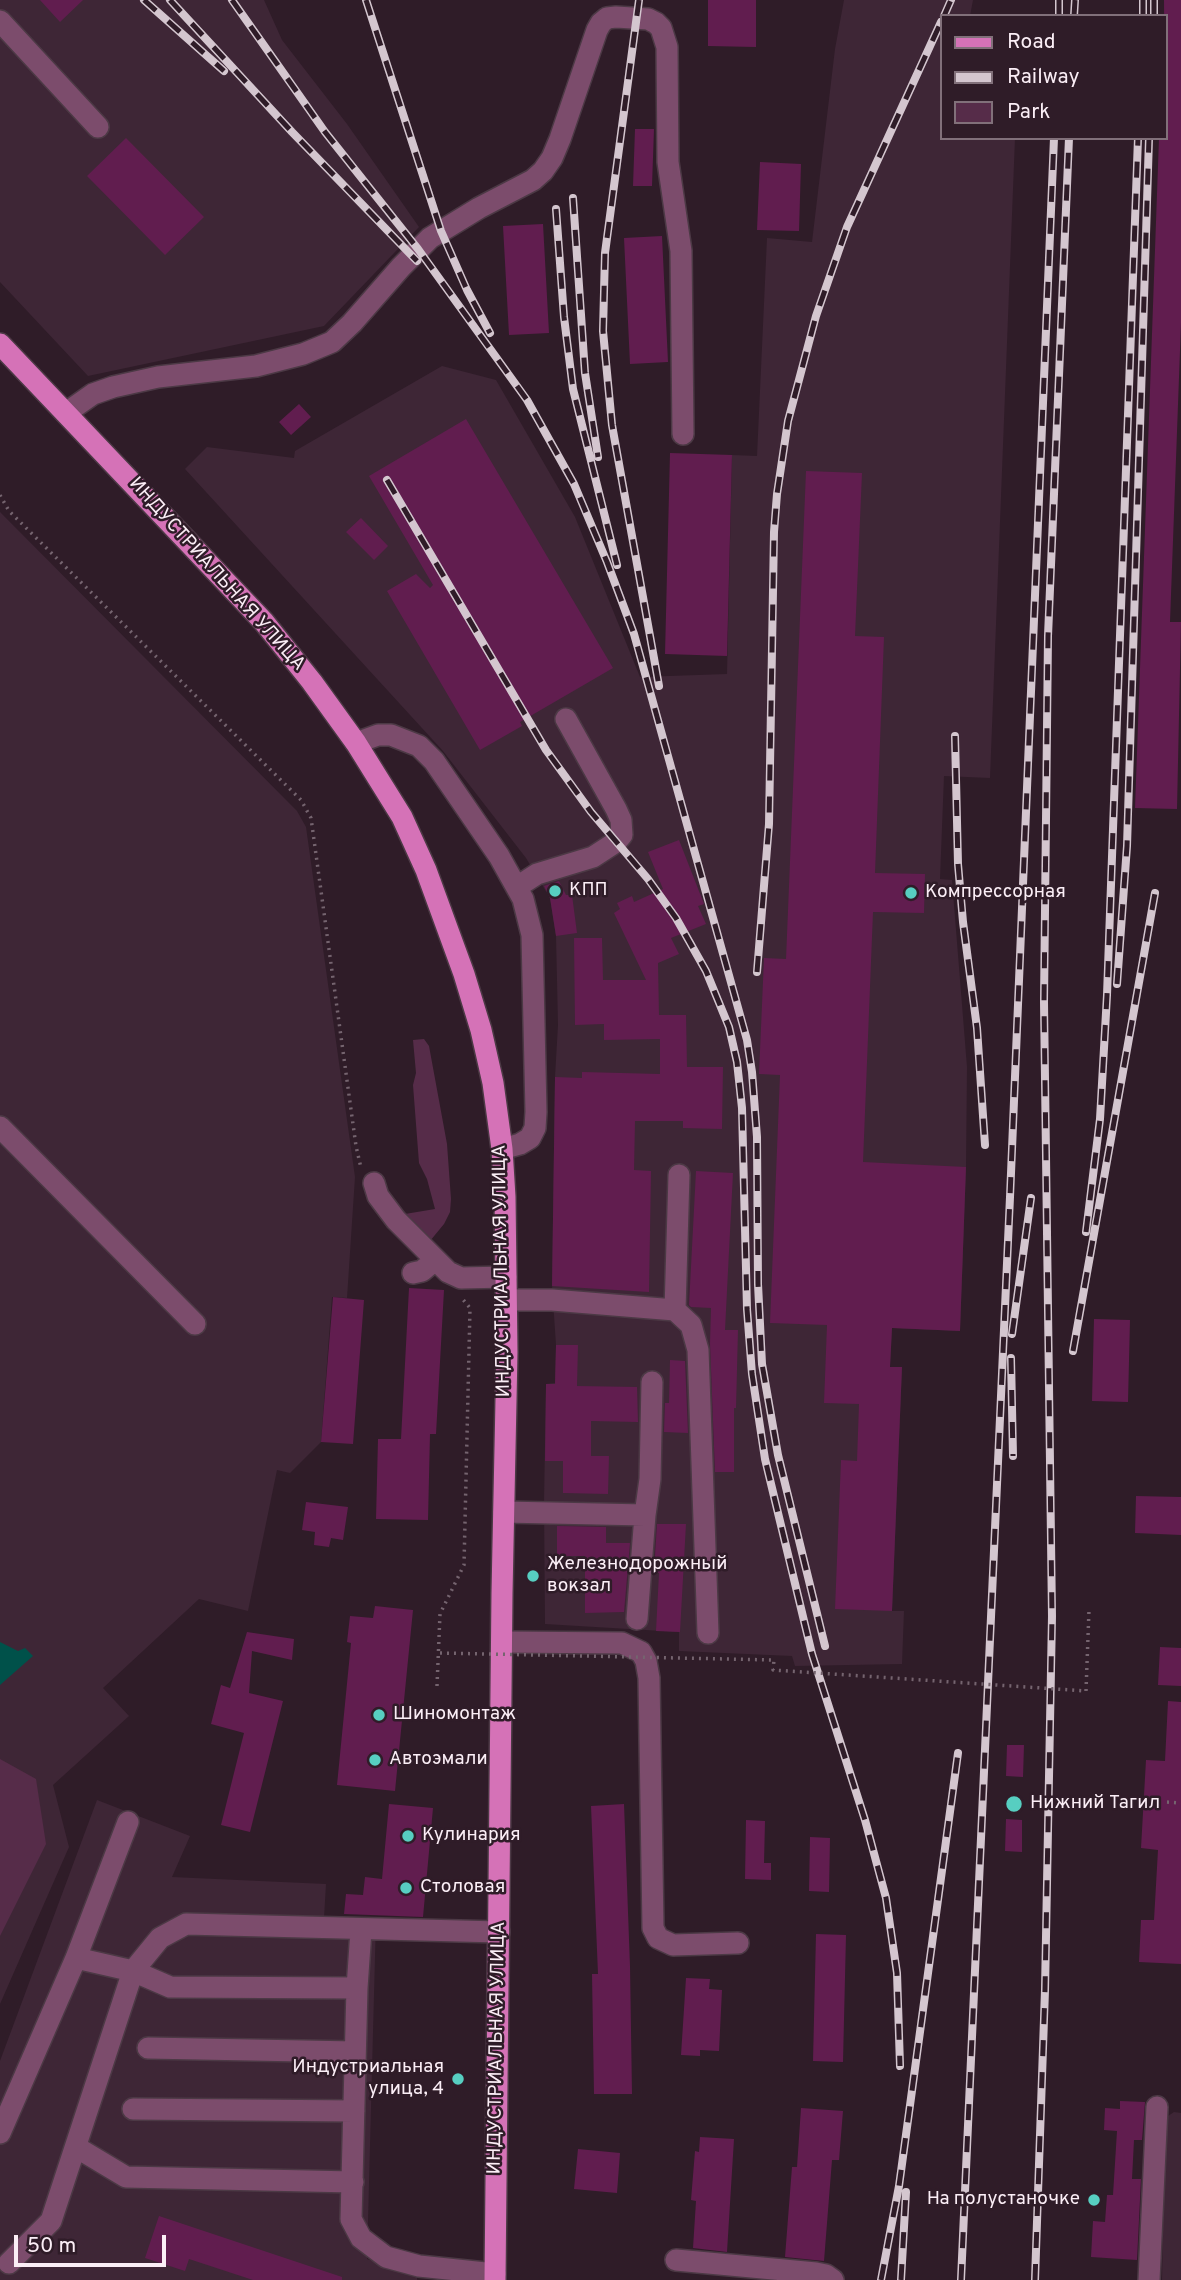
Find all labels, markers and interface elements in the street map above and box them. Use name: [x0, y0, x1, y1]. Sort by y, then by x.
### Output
legend: [940, 14, 1167, 140]
text: Road: [1007, 29, 1056, 56]
text: Railway: [1007, 64, 1080, 91]
text: Park: [1007, 99, 1050, 126]
street label: ИНДУСТРИАЛЬНАЯ УЛИЦА: [123, 473, 309, 677]
place label: КПП: [569, 880, 608, 902]
place label: Компрессорная: [925, 882, 1066, 904]
marker: КПП: [547, 883, 563, 899]
marker: Компрессорная: [903, 885, 919, 901]
street label: ИНДУСТРИАЛЬНАЯ УЛИЦА: [489, 1144, 517, 1398]
place label: Железнодорожный вокзал: [547, 1554, 727, 1598]
marker: Железнодорожный вокзал: [525, 1568, 541, 1584]
place label: Шиномонтаж: [393, 1704, 516, 1726]
marker: Шиномонтаж: [371, 1707, 387, 1723]
place label: Автоэмали: [389, 1749, 488, 1771]
marker: Автоэмали: [367, 1752, 383, 1768]
place label: Нижний Тагил: [1030, 1793, 1160, 1815]
marker: Нижний Тагил: [1004, 1794, 1024, 1814]
place label: Кулинария: [422, 1825, 521, 1847]
marker: Кулинария: [400, 1828, 416, 1844]
place label: Столовая: [420, 1877, 505, 1899]
marker: Столовая: [398, 1880, 414, 1896]
street label: ИНДУСТРИАЛЬНАЯ УЛИЦА: [484, 1921, 512, 2175]
place label: Индустриальная улица, 4: [292, 2057, 444, 2101]
marker: Индустриальная улица, 4: [450, 2071, 466, 2087]
place label: На полустаночке: [927, 2189, 1080, 2211]
marker: На полустаночке: [1086, 2192, 1102, 2208]
scale bar: [18, 2220, 170, 2264]
text: 50 m: [27, 2233, 76, 2260]

